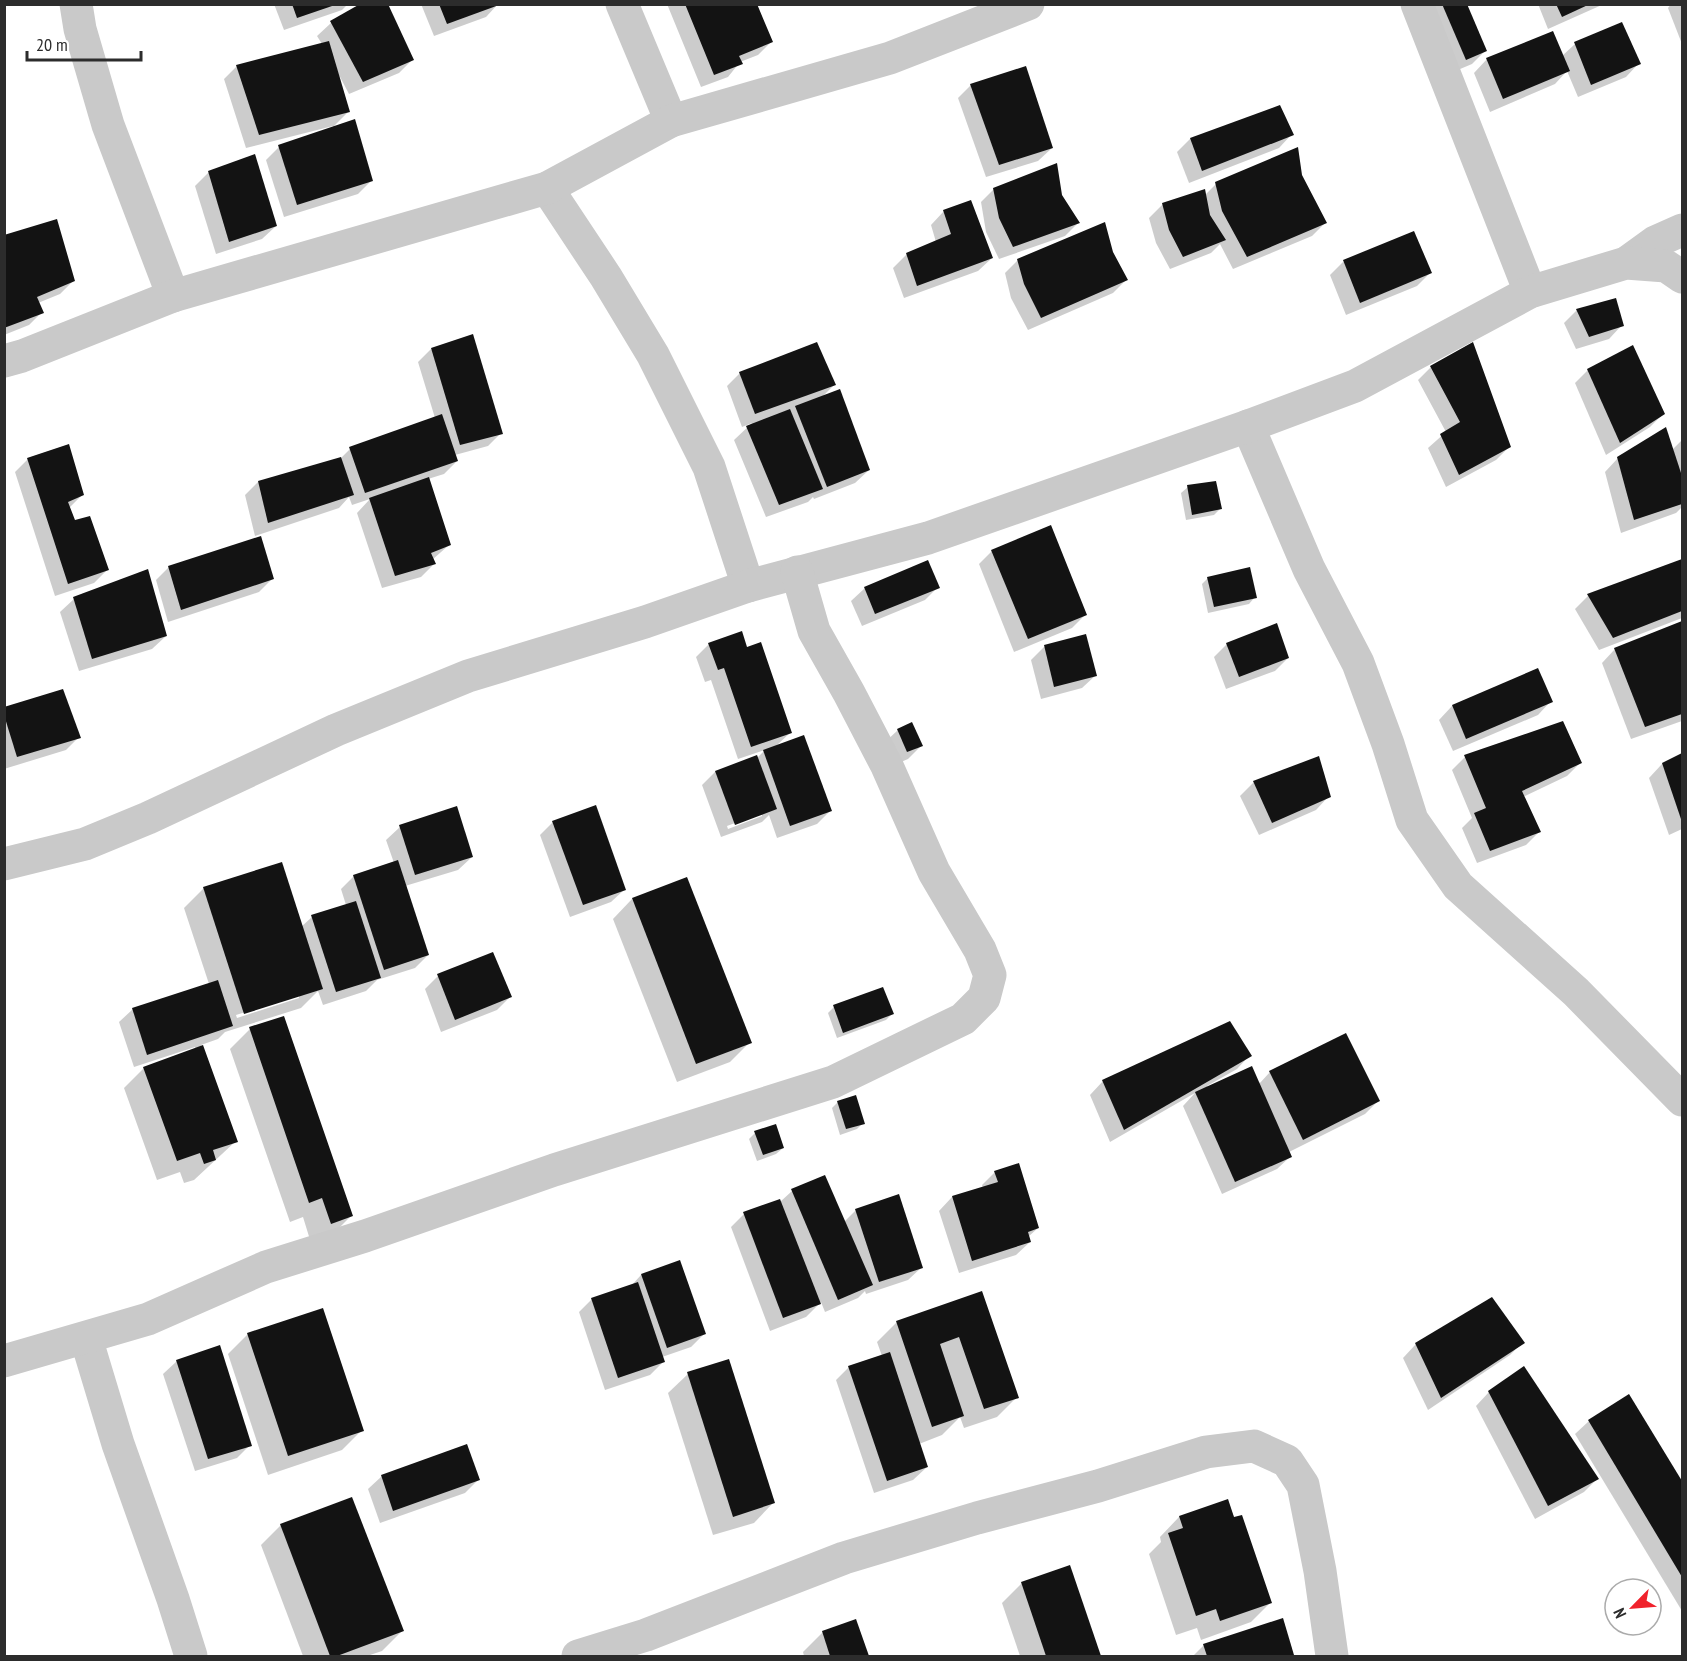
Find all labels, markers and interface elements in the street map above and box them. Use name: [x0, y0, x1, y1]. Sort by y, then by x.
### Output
scale bar: [27, 24, 141, 62]
text: 20 m: [36, 33, 68, 56]
north arrow: [1603, 1577, 1663, 1637]
text: N: [1609, 1605, 1630, 1621]

